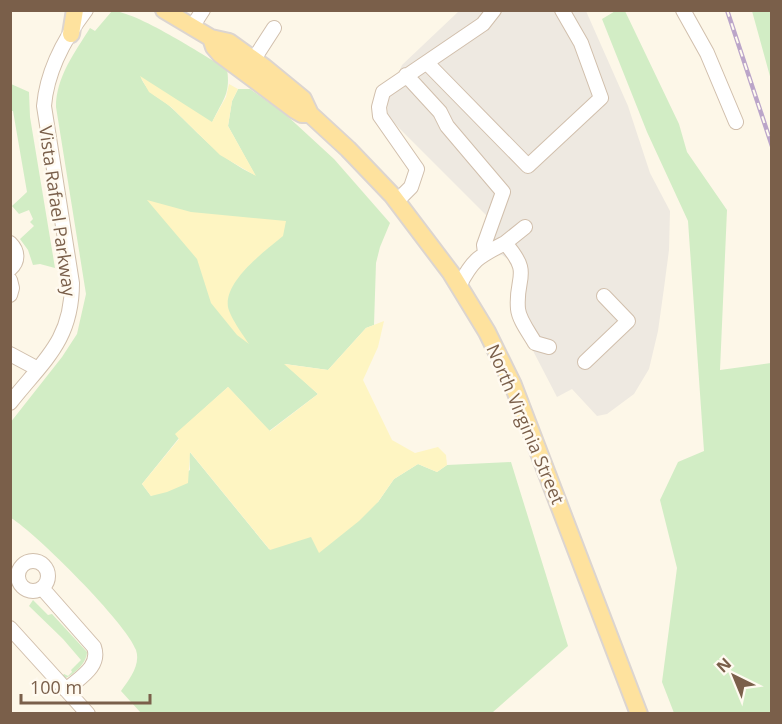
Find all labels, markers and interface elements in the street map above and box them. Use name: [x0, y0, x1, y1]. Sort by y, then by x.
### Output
street label: Vista Rafael Parkway: [34, 124, 82, 299]
street label: North Virginia Street: [481, 340, 571, 508]
north arrow: [704, 646, 764, 706]
text: N: [712, 653, 736, 678]
scale bar: [21, 667, 150, 705]
text: 100 m: [30, 675, 82, 699]

